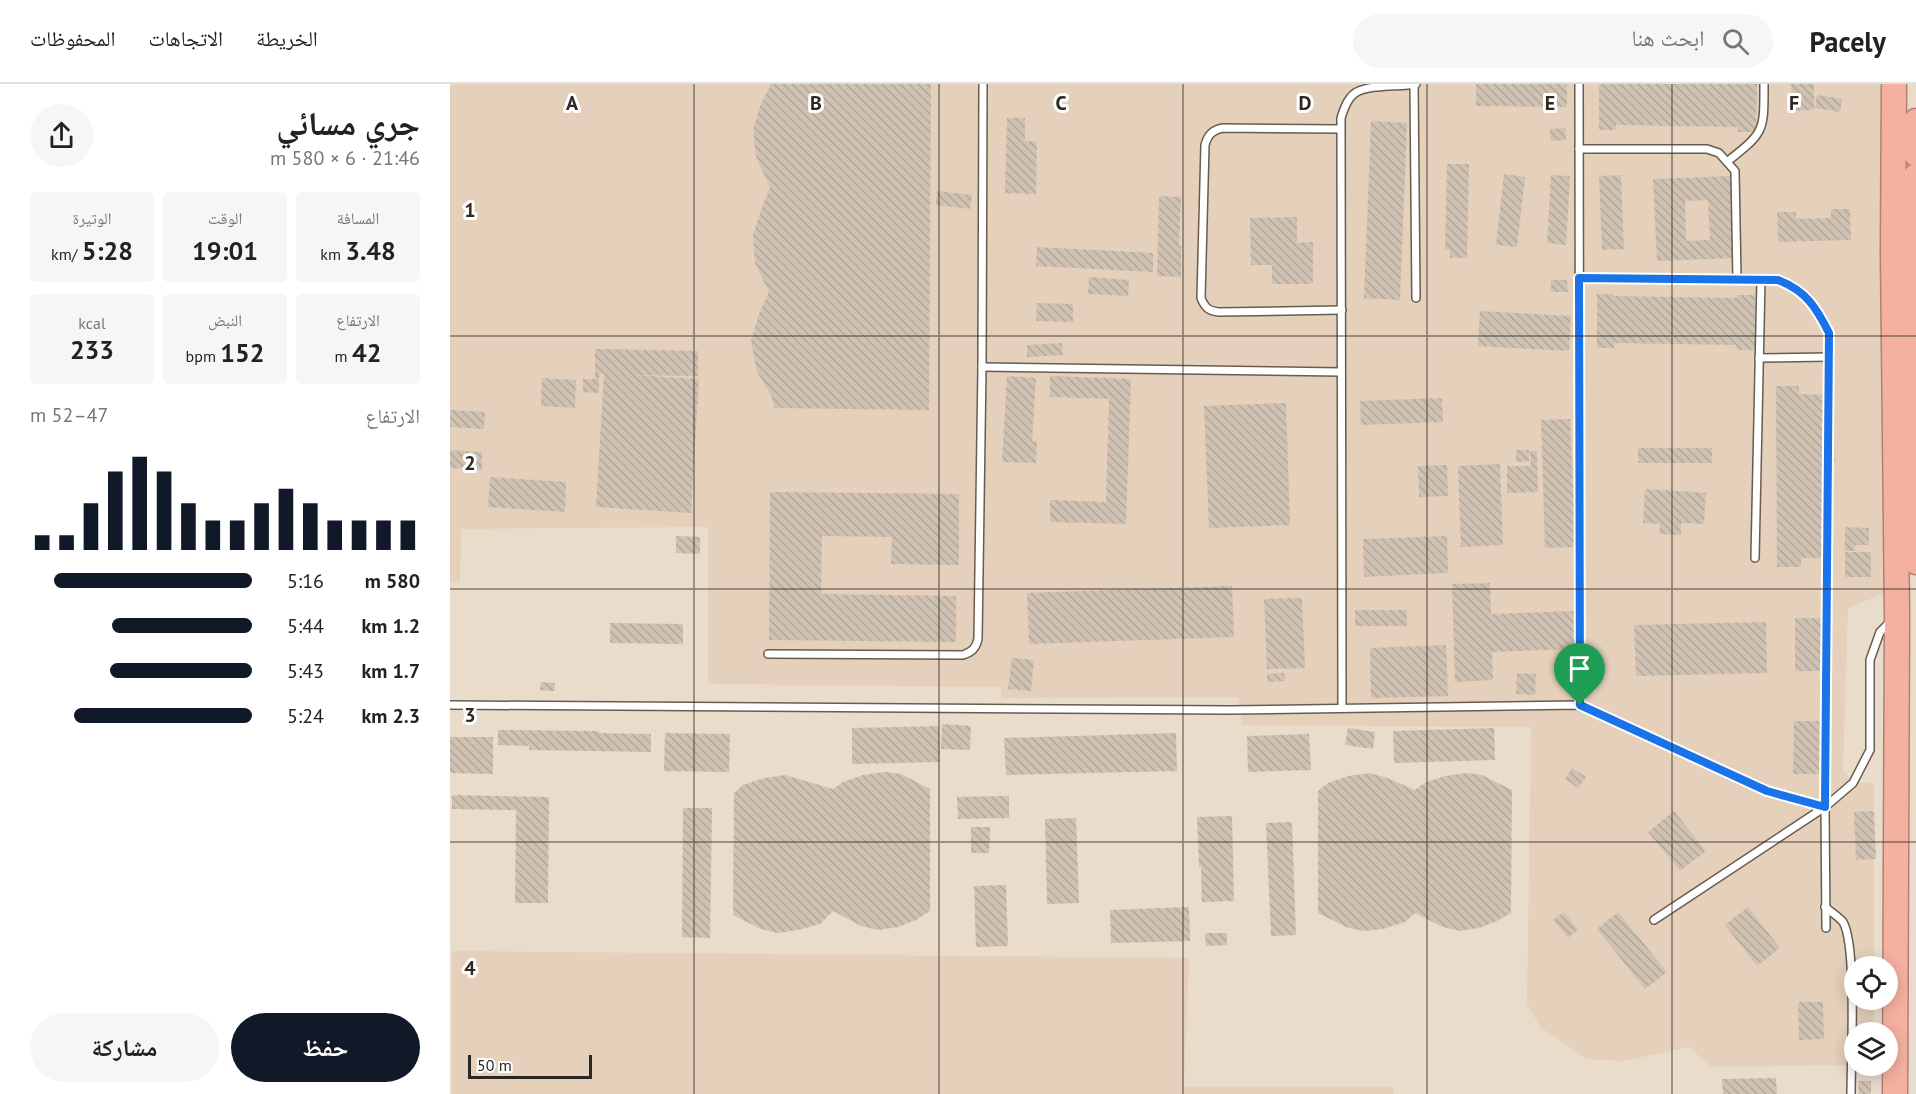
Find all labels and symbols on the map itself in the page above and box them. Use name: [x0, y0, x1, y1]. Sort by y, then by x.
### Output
text: A: [566, 90, 579, 116]
text: B: [810, 90, 822, 116]
text: C: [1055, 90, 1067, 116]
text: D: [1299, 90, 1312, 116]
text: E: [1545, 90, 1555, 116]
text: F: [1789, 90, 1799, 116]
text: 1: [464, 197, 476, 223]
text: 2: [464, 450, 476, 476]
pin: [1554, 643, 1605, 705]
text: 3: [464, 702, 476, 728]
text: 4: [464, 955, 476, 981]
scale bar: [468, 1052, 592, 1080]

